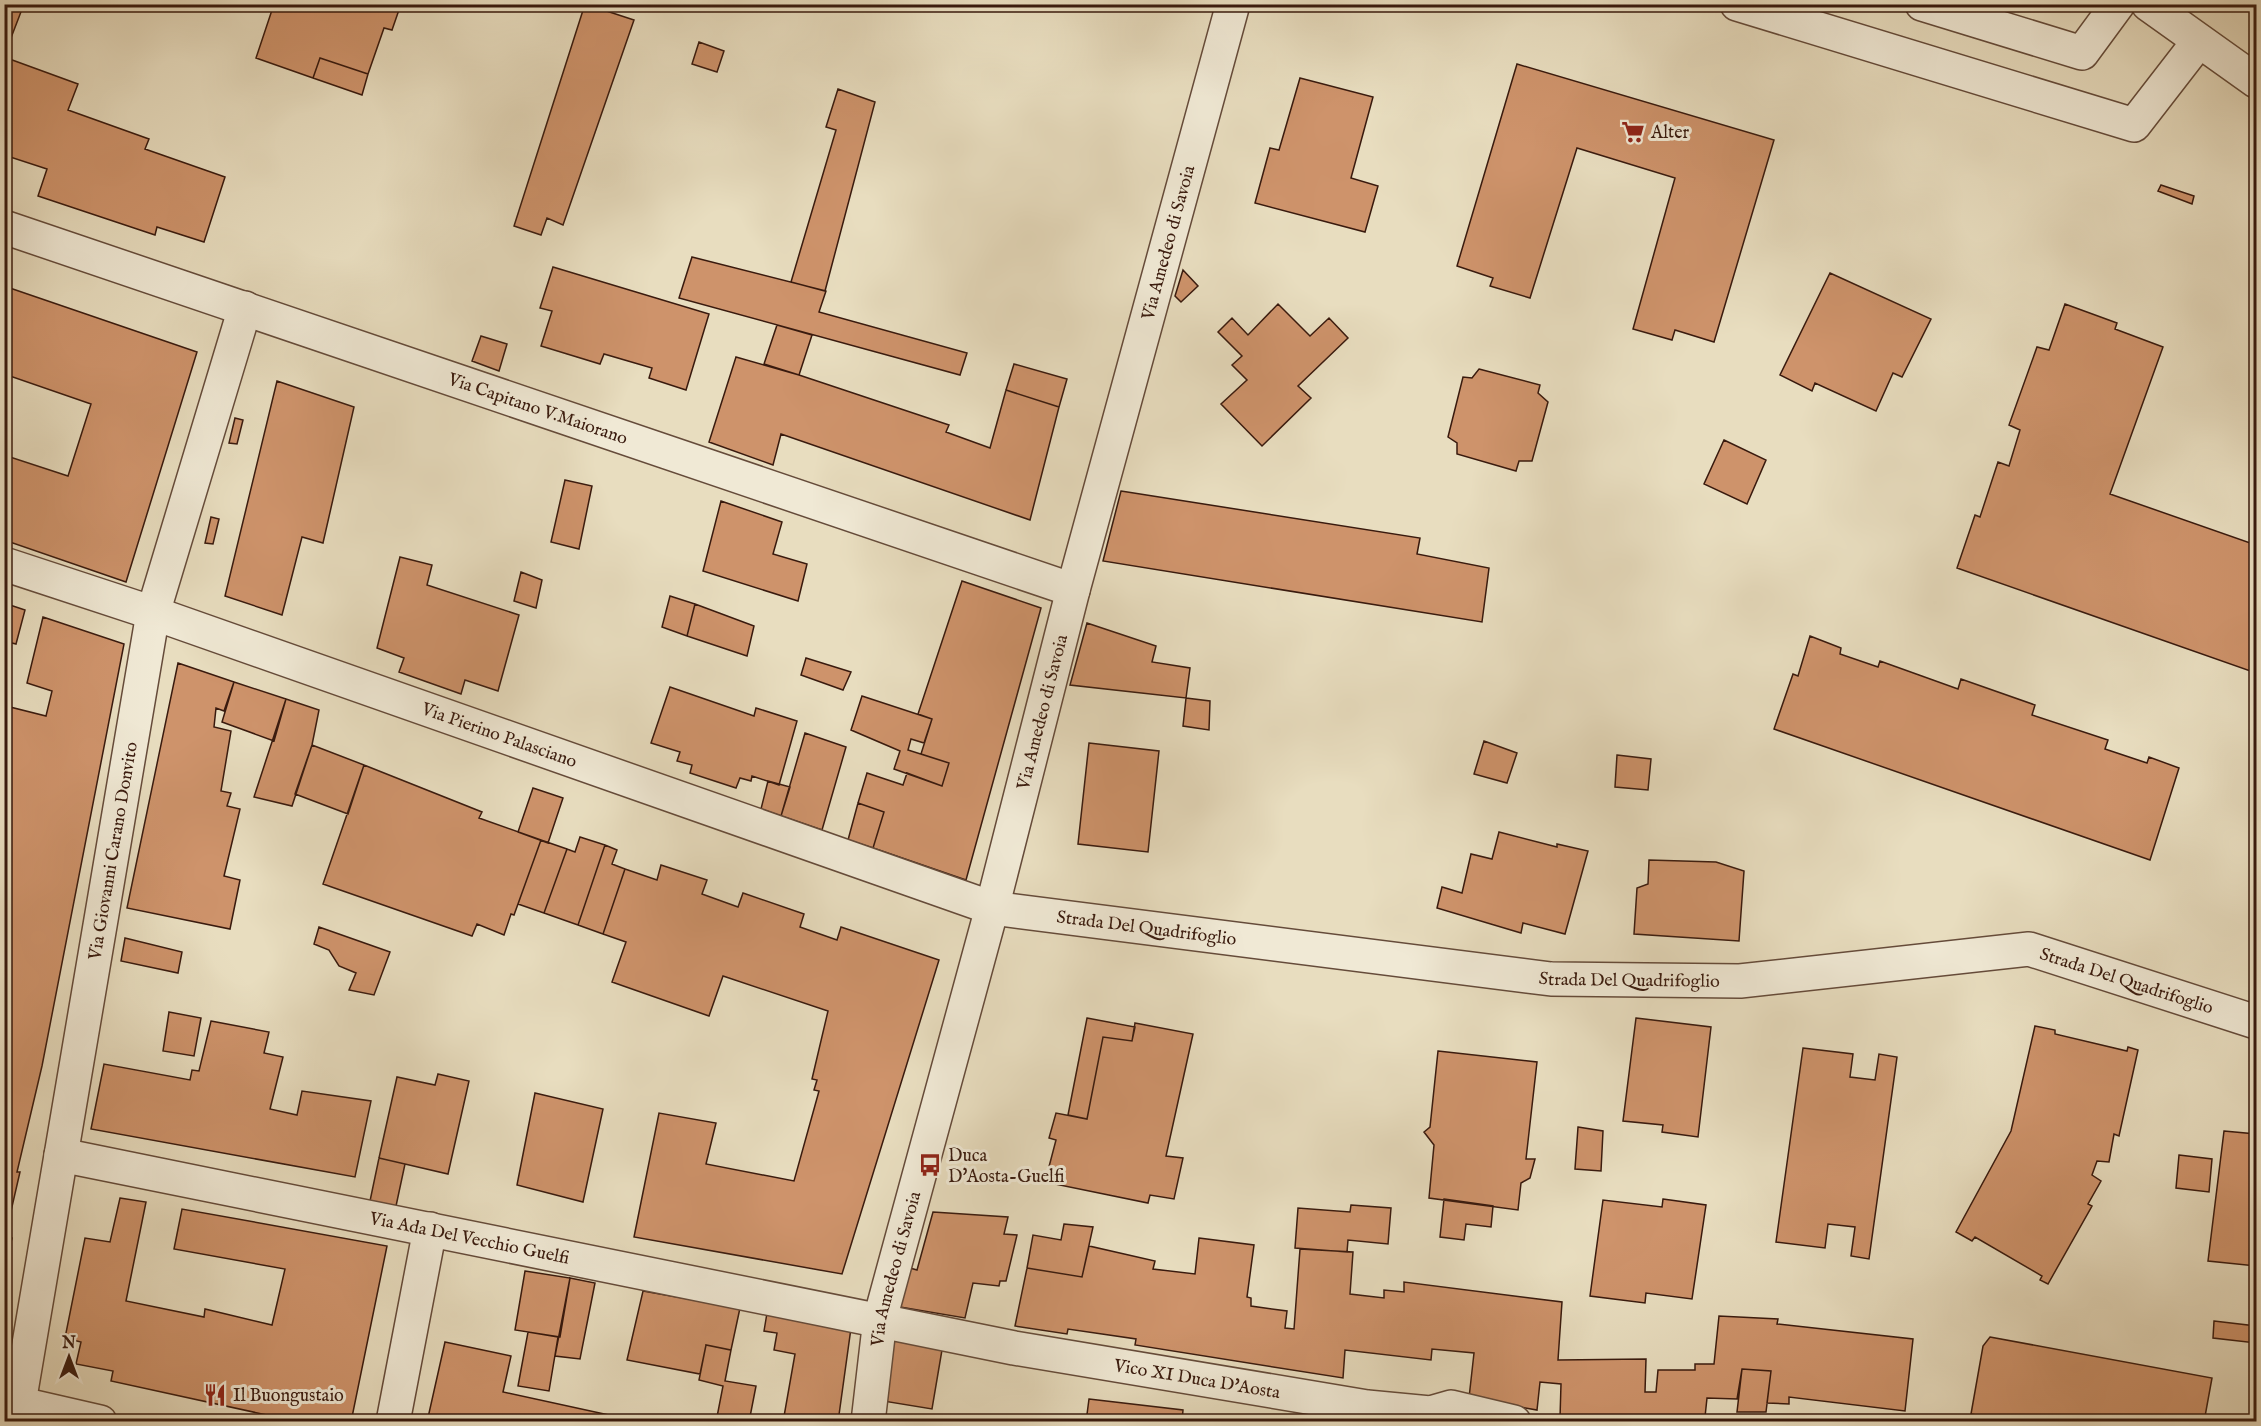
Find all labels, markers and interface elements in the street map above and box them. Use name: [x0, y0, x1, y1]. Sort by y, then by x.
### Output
supermarket icon: Alter: [1620, 119, 1646, 145]
place label: Alter: [1650, 122, 1690, 145]
street label: Via Amedeo di Savoia: [1137, 163, 1201, 324]
street label: Via Capitano V.Maiorano: [444, 368, 631, 451]
street label: Via Amedeo di Savoia: [1012, 632, 1074, 793]
street label: Via Pierino Palasciano: [417, 698, 580, 774]
street label: Via Giovanni Carano Donvito: [84, 740, 144, 963]
street label: Strada Del Quadrifoglio: [1055, 906, 1238, 952]
street label: Strada Del Quadrifoglio: [2037, 943, 2216, 1021]
street label: Strada Del Quadrifoglio: [1537, 968, 1720, 994]
place label: Duca D'Aosta-Guelfi: [948, 1145, 1065, 1189]
bus stop icon: Duca D'Aosta-Guelfi: [917, 1152, 943, 1178]
street label: Via Amedeo di Savoia: [867, 1189, 927, 1349]
street label: Via Ada Del Vecchio Guelfi: [366, 1208, 571, 1271]
north arrow: [39, 1327, 99, 1387]
text: N: [61, 1334, 76, 1354]
street label: Vico XI Duca D'Aosta: [1111, 1355, 1282, 1405]
restaurant icon: Il Buongustaio: [202, 1382, 228, 1408]
place label: Il Buongustaio: [233, 1385, 344, 1408]

